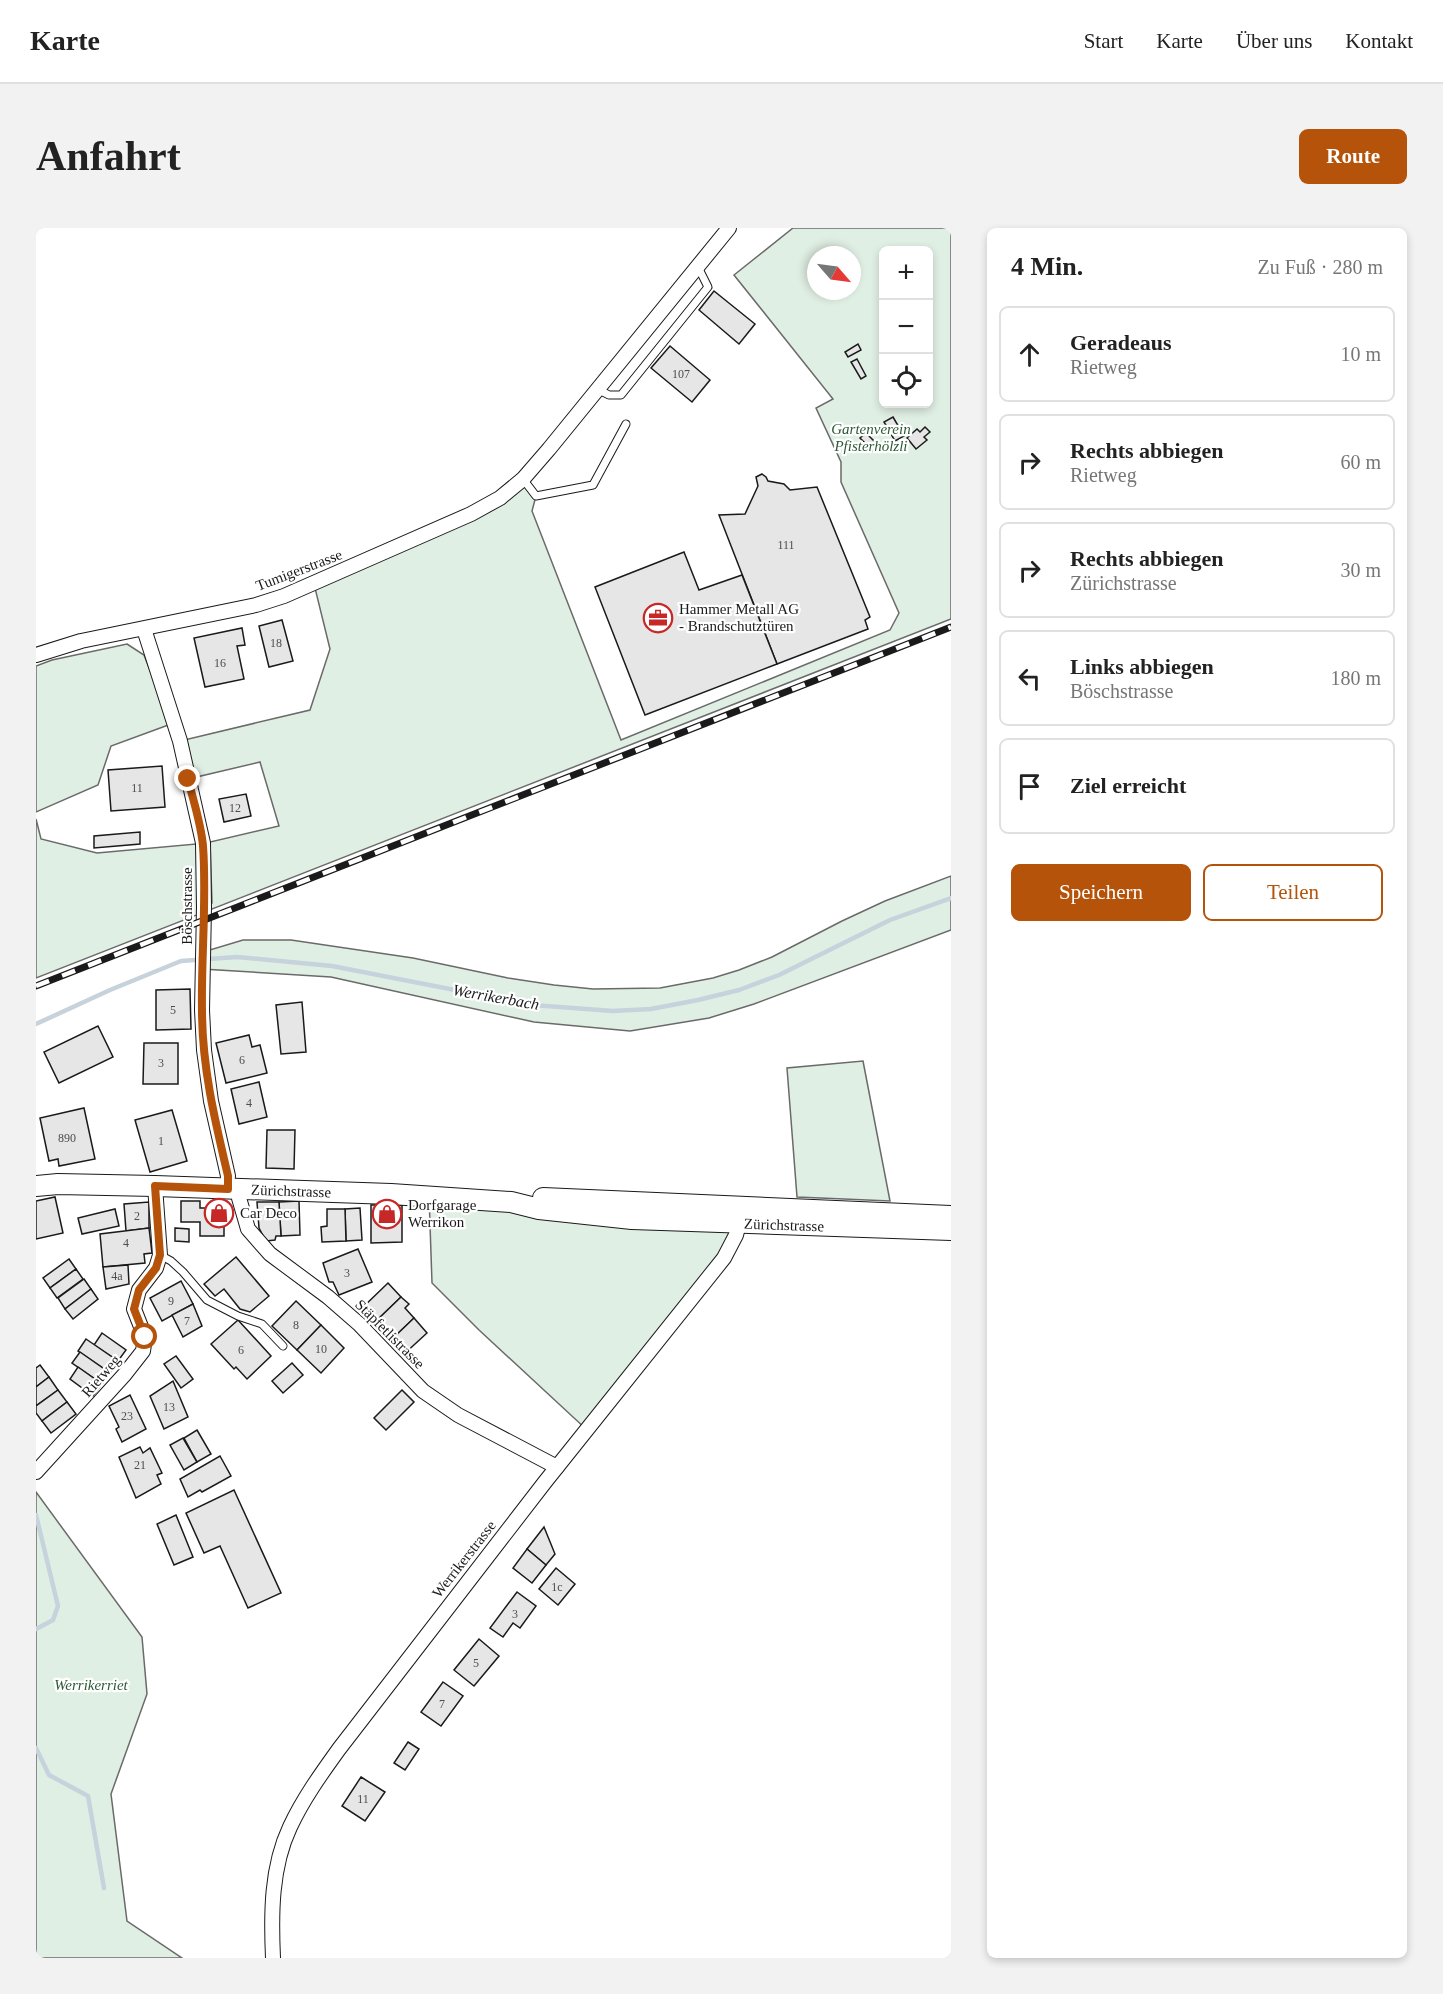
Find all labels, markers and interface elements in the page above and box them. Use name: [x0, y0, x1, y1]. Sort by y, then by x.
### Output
text: Karte: [30, 25, 100, 56]
text: Start: [1084, 29, 1123, 53]
text: Karte: [1156, 29, 1203, 53]
text: Über uns: [1236, 29, 1312, 53]
text: Kontakt: [1345, 29, 1413, 53]
button: Route: [1299, 129, 1407, 184]
text: Anfahrt: [36, 133, 181, 179]
north arrow: [807, 246, 861, 300]
map controls: [879, 246, 933, 408]
button: +: [879, 246, 933, 300]
text: 4 Min.: [1011, 252, 1083, 281]
text: Zu Fuß · 280 m: [1257, 256, 1383, 278]
button: −: [879, 300, 933, 354]
text: Geradeaus: [1070, 330, 1171, 355]
icon: ahead: [1013, 338, 1046, 371]
text: 10 m: [1340, 343, 1381, 365]
button: locate: [879, 354, 933, 408]
text: Rietweg: [1070, 356, 1137, 378]
house number: 107: [672, 367, 690, 381]
park label: Gartenverein Pfisterhölzli: [831, 421, 911, 454]
text: Rechts abbiegen: [1070, 438, 1223, 463]
icon: right: [1013, 446, 1046, 479]
text: 60 m: [1340, 451, 1381, 473]
text: Rietweg: [1070, 464, 1137, 486]
house number: 111: [777, 538, 795, 552]
street label: Tumigerstrasse: [254, 546, 345, 594]
text: Rechts abbiegen: [1070, 546, 1223, 571]
icon: right: [1013, 554, 1046, 587]
text: 30 m: [1340, 559, 1381, 581]
text: Zürichstrasse: [1070, 572, 1177, 594]
place label: Hammer Metall AG - Brandschutztüren: [679, 601, 799, 634]
office icon: Hammer Metall AG - Brandschutztüren: [642, 602, 674, 634]
house number: 18: [270, 636, 282, 650]
text: Links abbiegen: [1070, 654, 1214, 679]
house number: 16: [214, 656, 226, 670]
icon: left: [1013, 662, 1046, 695]
text: 180 m: [1330, 667, 1381, 689]
text: Böschstrasse: [1070, 680, 1173, 702]
route end: [174, 765, 200, 791]
icon: arrive: [1013, 770, 1046, 803]
text: Ziel erreicht: [1070, 773, 1186, 798]
house number: 11: [131, 781, 143, 795]
house number: 12: [229, 801, 241, 815]
button: Speichern: [1011, 864, 1191, 921]
button: Teilen: [1203, 864, 1383, 921]
street label: Böschstrasse: [179, 867, 195, 945]
water label: Werrikerbach: [451, 981, 541, 1013]
house number: 5: [170, 1003, 176, 1017]
house number: 6: [239, 1053, 245, 1067]
house number: 3: [158, 1056, 164, 1070]
house number: 4: [246, 1096, 252, 1110]
house number: 890: [58, 1131, 76, 1145]
house number: 1: [158, 1134, 164, 1148]
street label: Zürichstrasse: [251, 1182, 332, 1200]
shop icon: Car Deco: [203, 1197, 235, 1229]
place label: Dorfgarage Werrikon: [408, 1197, 477, 1230]
shop icon: Dorfgarage Werrikon: [371, 1198, 403, 1230]
place label: Car Deco: [240, 1205, 297, 1221]
house number: 2: [134, 1209, 140, 1223]
street label: Zürichstrasse: [744, 1216, 825, 1234]
house number: 4: [123, 1236, 129, 1250]
house number: 3: [344, 1266, 350, 1280]
house number: 4a: [111, 1269, 123, 1283]
house number: 9: [168, 1294, 174, 1308]
street label: Stäpfetlistrasse: [352, 1296, 428, 1372]
house number: 7: [184, 1314, 190, 1328]
house number: 8: [293, 1318, 299, 1332]
route start: [131, 1323, 157, 1349]
house number: 10: [315, 1342, 327, 1356]
house number: 6: [238, 1343, 244, 1357]
street label: Rietweg: [79, 1352, 124, 1400]
house number: 13: [163, 1400, 175, 1414]
house number: 23: [121, 1409, 133, 1423]
house number: 21: [134, 1458, 146, 1472]
street label: Werrikerstrasse: [429, 1517, 499, 1601]
house number: 1c: [551, 1580, 563, 1594]
house number: 3: [512, 1607, 518, 1621]
house number: 5: [473, 1656, 479, 1670]
park label: Werrikerriet: [54, 1677, 129, 1693]
house number: 7: [439, 1697, 445, 1711]
house number: 11: [357, 1792, 369, 1806]

